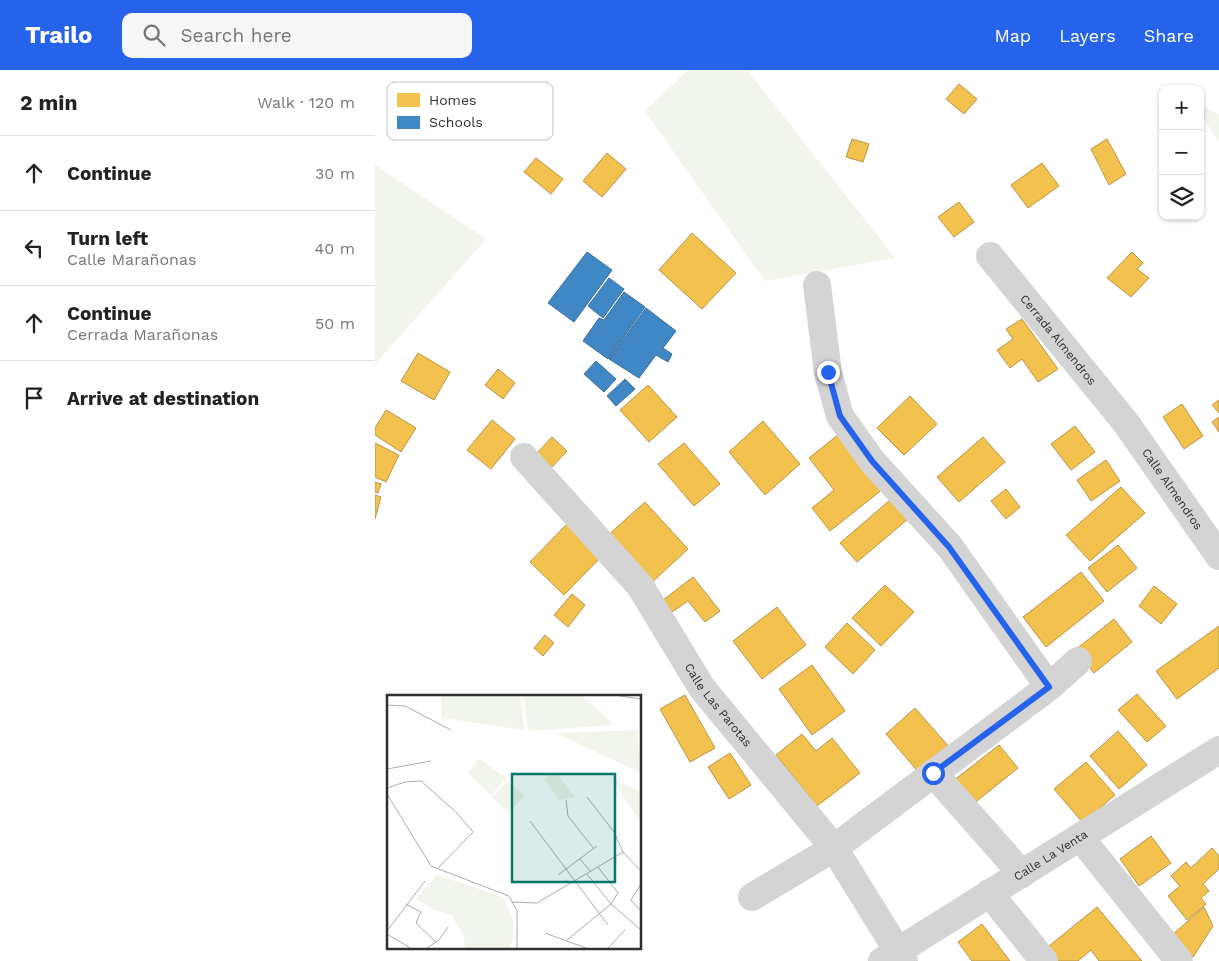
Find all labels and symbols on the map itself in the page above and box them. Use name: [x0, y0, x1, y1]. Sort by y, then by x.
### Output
legend: [387, 82, 553, 140]
text: Homes: [429, 92, 476, 108]
text: Schools: [429, 114, 483, 130]
street label: Cerrada Almendros: [1017, 292, 1099, 388]
route end: [817, 361, 840, 384]
street label: Calle Almendros: [1139, 446, 1205, 532]
street label: Calle Las Parotas: [682, 661, 755, 750]
inset map: [387, 695, 641, 948]
route start: [922, 762, 945, 785]
street label: Calle La Venta: [1011, 827, 1090, 884]

